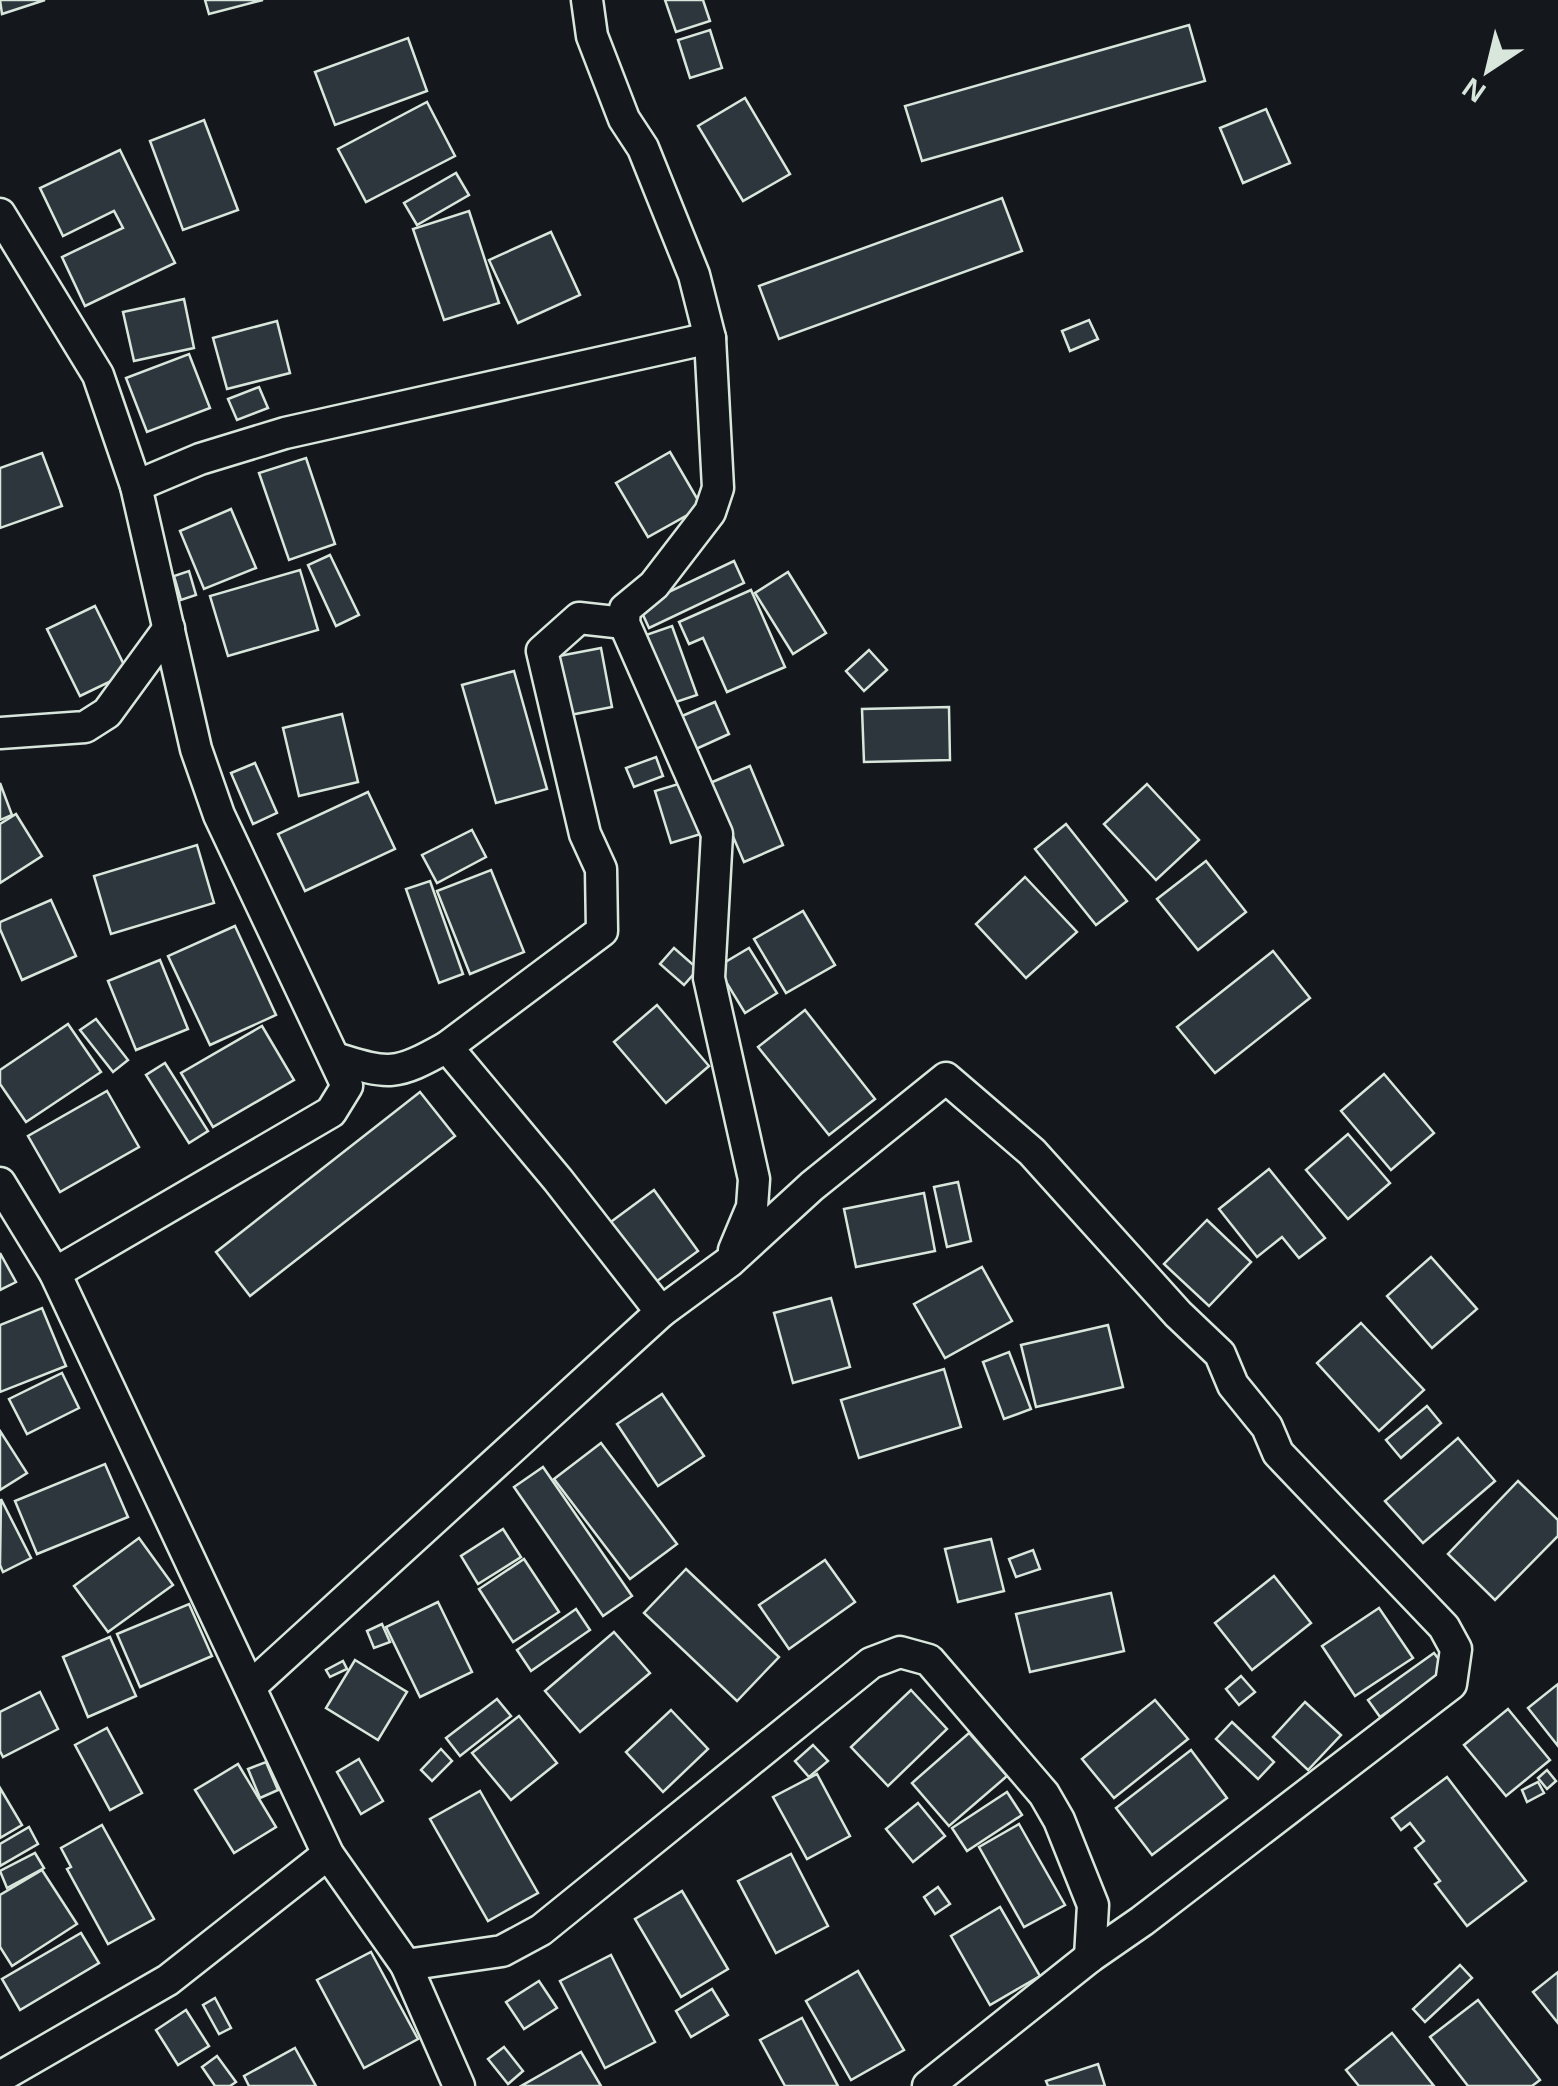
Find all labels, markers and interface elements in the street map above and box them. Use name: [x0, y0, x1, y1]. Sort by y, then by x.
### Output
north arrow: [1438, 20, 1538, 120]
text: N: [1457, 72, 1491, 109]

